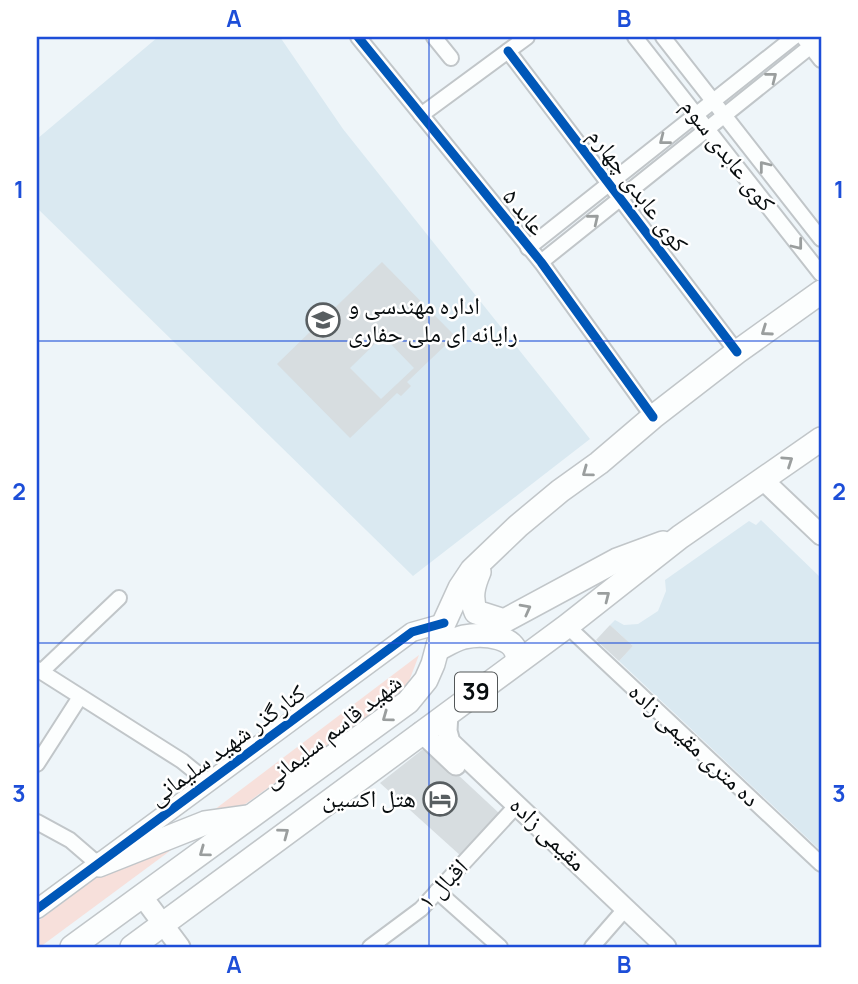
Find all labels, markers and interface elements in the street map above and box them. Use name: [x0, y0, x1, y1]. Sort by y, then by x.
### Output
text: A: [226, 2, 242, 34]
text: B: [617, 2, 631, 34]
one-way arrow: [764, 72, 776, 85]
street label: کوی عابدی سوم: [674, 91, 784, 218]
street label: کوی عابدی چهارم: [581, 120, 697, 259]
one-way arrow: [660, 132, 672, 145]
one-way arrow: [760, 161, 773, 173]
text: 1: [14, 173, 24, 205]
text: 1: [834, 173, 844, 205]
street label: عابد ۵: [496, 181, 554, 242]
one-way arrow: [586, 215, 599, 227]
one-way arrow: [790, 237, 803, 249]
place label: اداره مهندسی و رایانه ای ملی حفاری: [348, 288, 518, 349]
school or university icon: اداره مهندسی و رایانه ای ملی حفاری: [304, 301, 342, 339]
one-way arrow: [761, 323, 774, 336]
one-way arrow: [780, 457, 793, 469]
one-way arrow: [582, 464, 595, 476]
text: 2: [12, 475, 26, 507]
text: 2: [832, 475, 846, 507]
one-way arrow: [597, 592, 610, 604]
one-way arrow: [519, 604, 531, 617]
street label: شهید قاسم سلیمانی: [255, 665, 408, 795]
road number: 39: [455, 672, 497, 712]
street label: ده متری مقیمی زاده: [622, 674, 768, 813]
street label: کنارگذر شهید سلیمانی: [141, 676, 311, 812]
one-way arrow: [382, 709, 395, 721]
text: 3: [12, 777, 26, 809]
text: 3: [832, 777, 846, 809]
hotel icon: هتل اکسین: [421, 780, 459, 818]
place label: هتل اکسین: [322, 781, 416, 814]
street label: مقیمی زاده: [503, 788, 595, 878]
one-way arrow: [277, 829, 289, 841]
one-way arrow: [199, 843, 211, 856]
street label: اقبال ۱: [410, 850, 474, 916]
text: A: [226, 948, 242, 980]
text: B: [617, 948, 631, 980]

